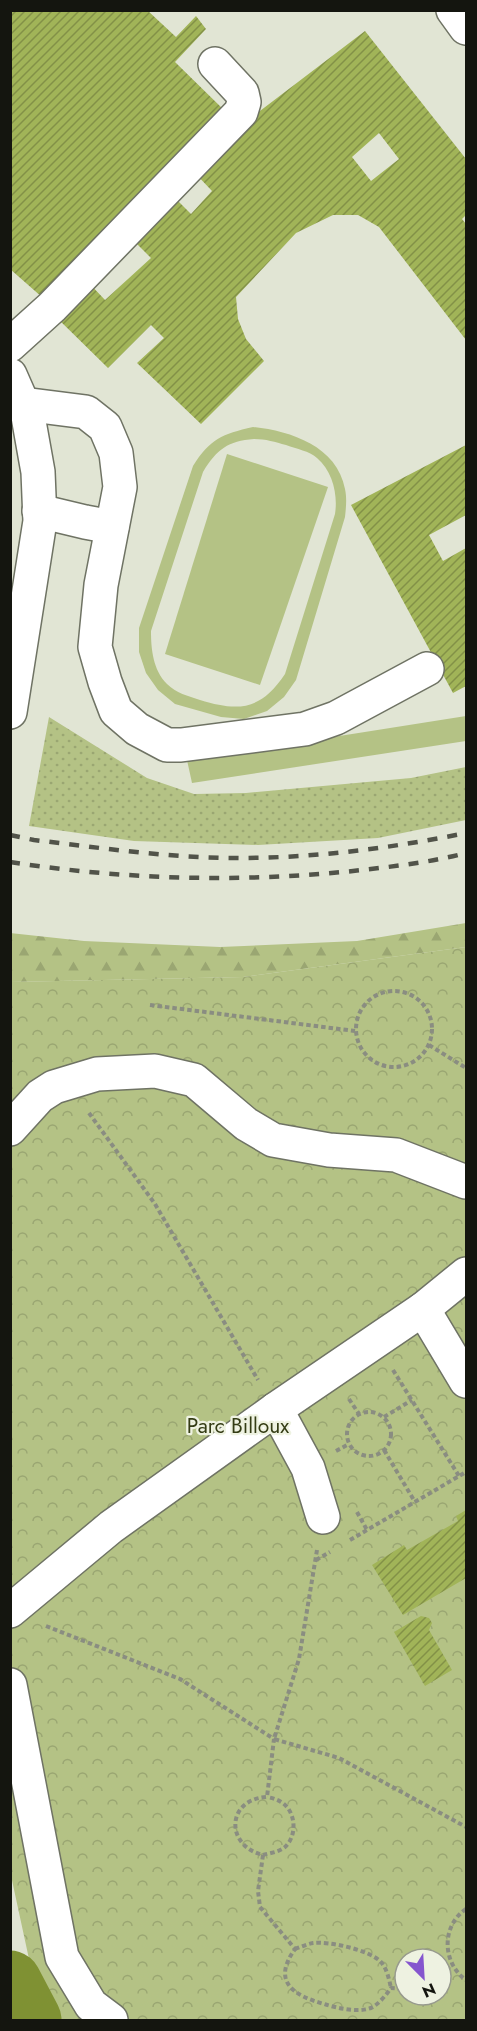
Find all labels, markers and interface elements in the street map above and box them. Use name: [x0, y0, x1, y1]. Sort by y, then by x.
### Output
park label: Parc Billoux: [187, 1411, 289, 1441]
north arrow: [393, 1947, 453, 2007]
text: N: [418, 1977, 439, 2003]

